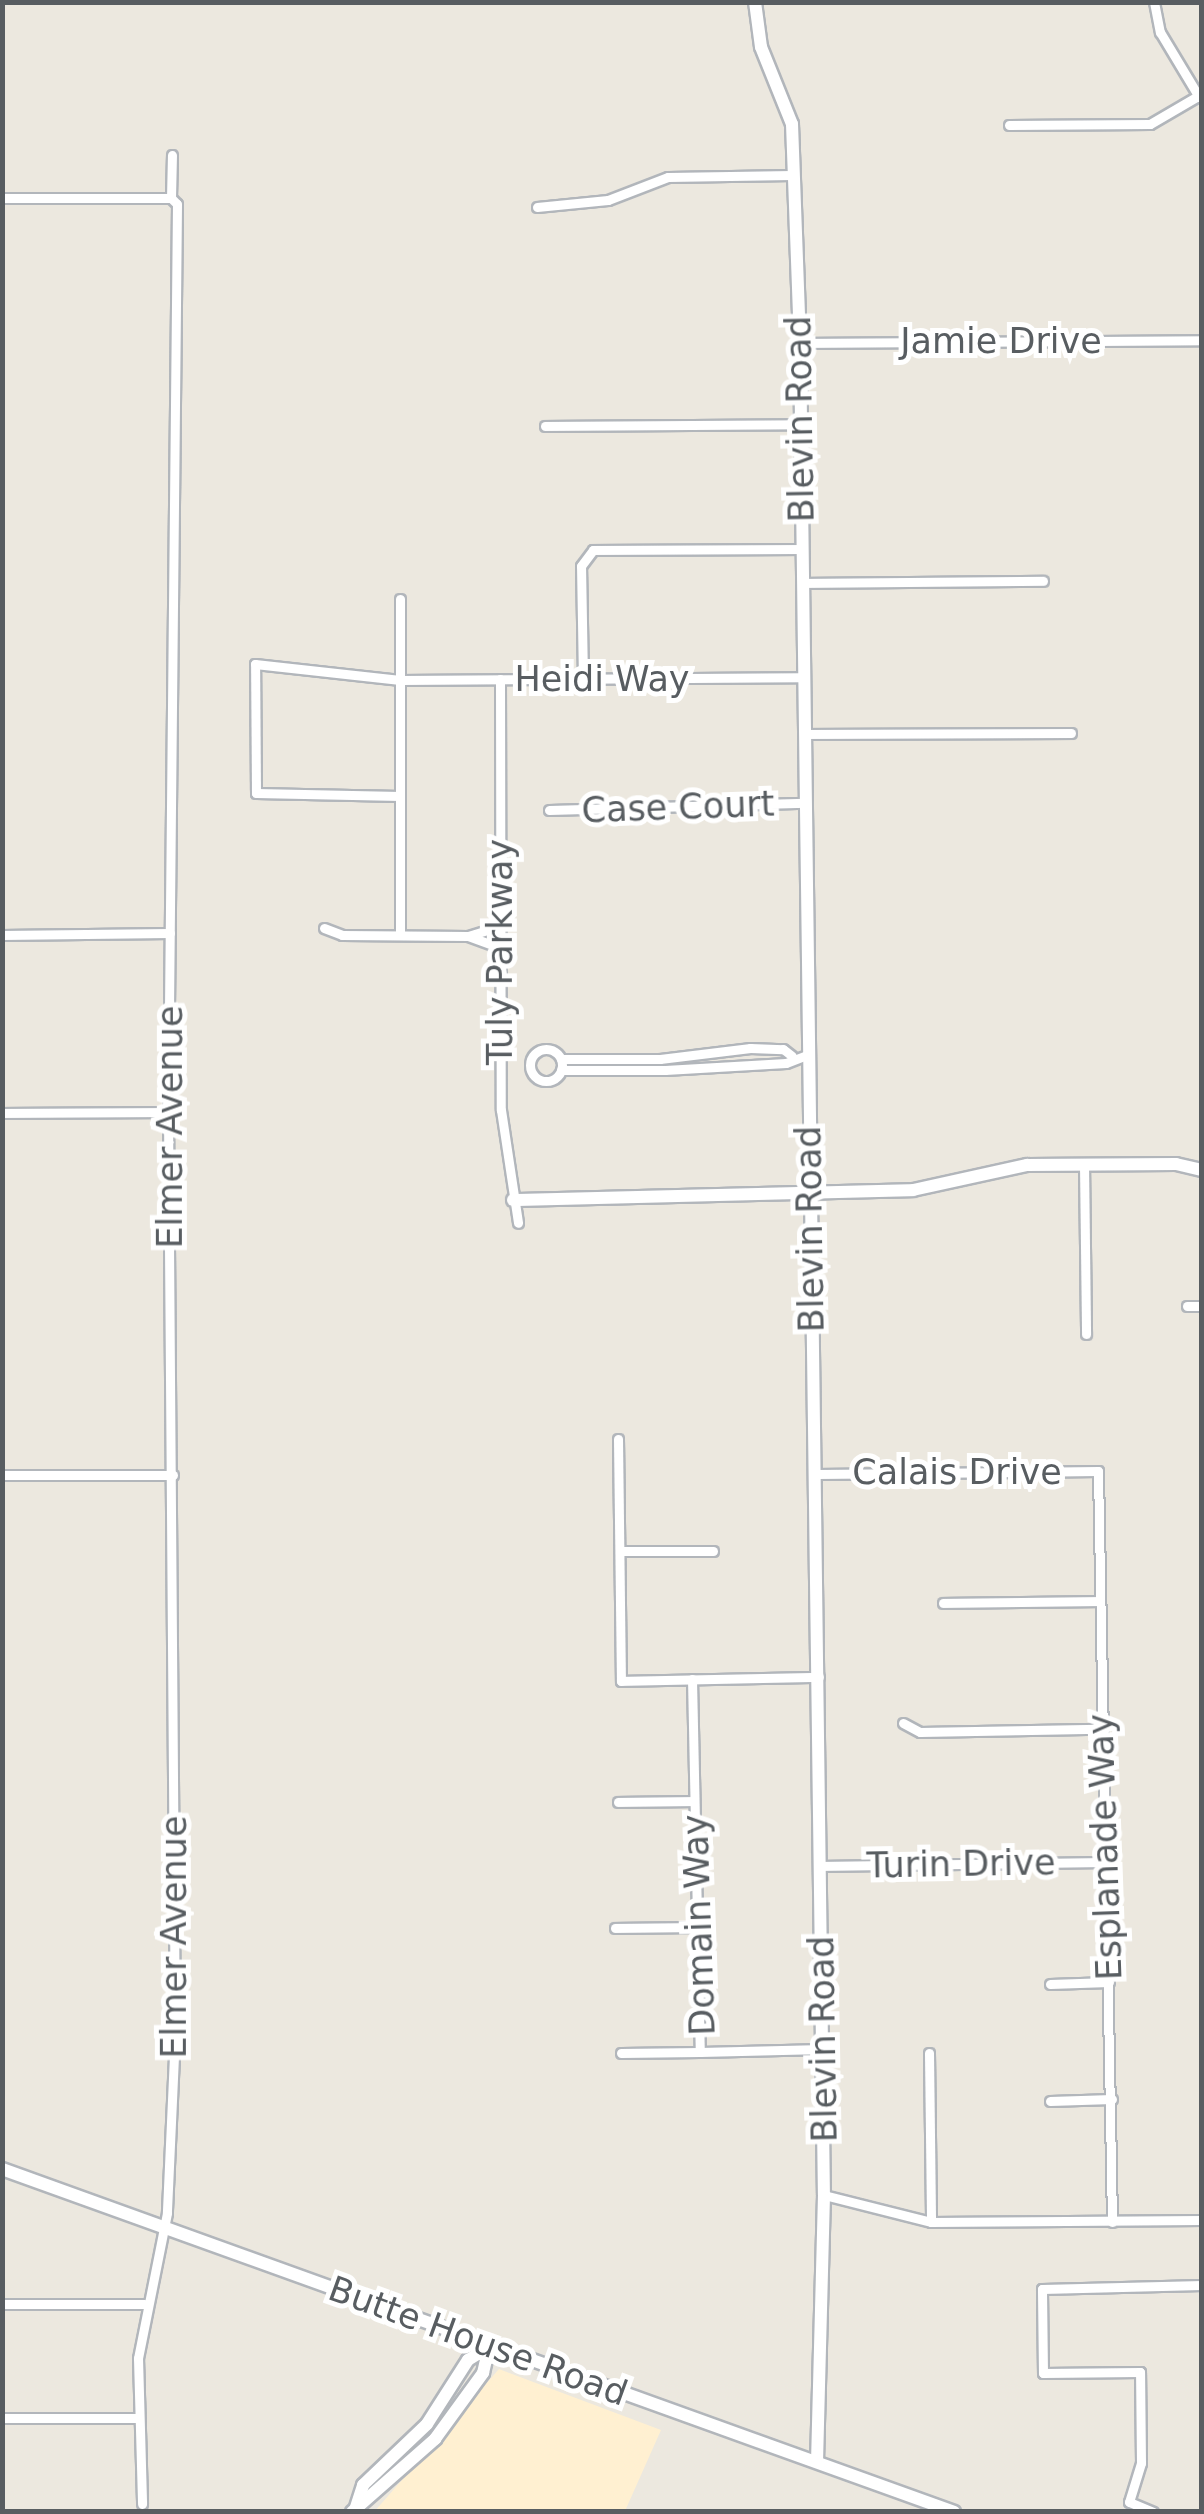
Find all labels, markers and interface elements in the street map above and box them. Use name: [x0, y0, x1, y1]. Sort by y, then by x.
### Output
street label: Blevin Road: [777, 315, 823, 523]
street label: Jamie Drive: [900, 320, 1102, 362]
street label: Heidi Way: [514, 658, 690, 700]
street label: Case Court: [581, 783, 775, 831]
street label: Tuly Parkway: [479, 839, 521, 1065]
street label: Elmer Avenue: [149, 1005, 191, 1249]
street label: Blevin Road: [787, 1125, 833, 1333]
street label: Calais Drive: [852, 1451, 1062, 1493]
street label: Esplanade Way: [1079, 1713, 1131, 1981]
street label: Domain Way: [674, 1814, 724, 2036]
street label: Elmer Avenue: [153, 1815, 195, 2059]
street label: Turin Drive: [866, 1841, 1056, 1887]
street label: Blevin Road: [800, 1935, 846, 2143]
street label: Butte House Road: [323, 2267, 633, 2415]

